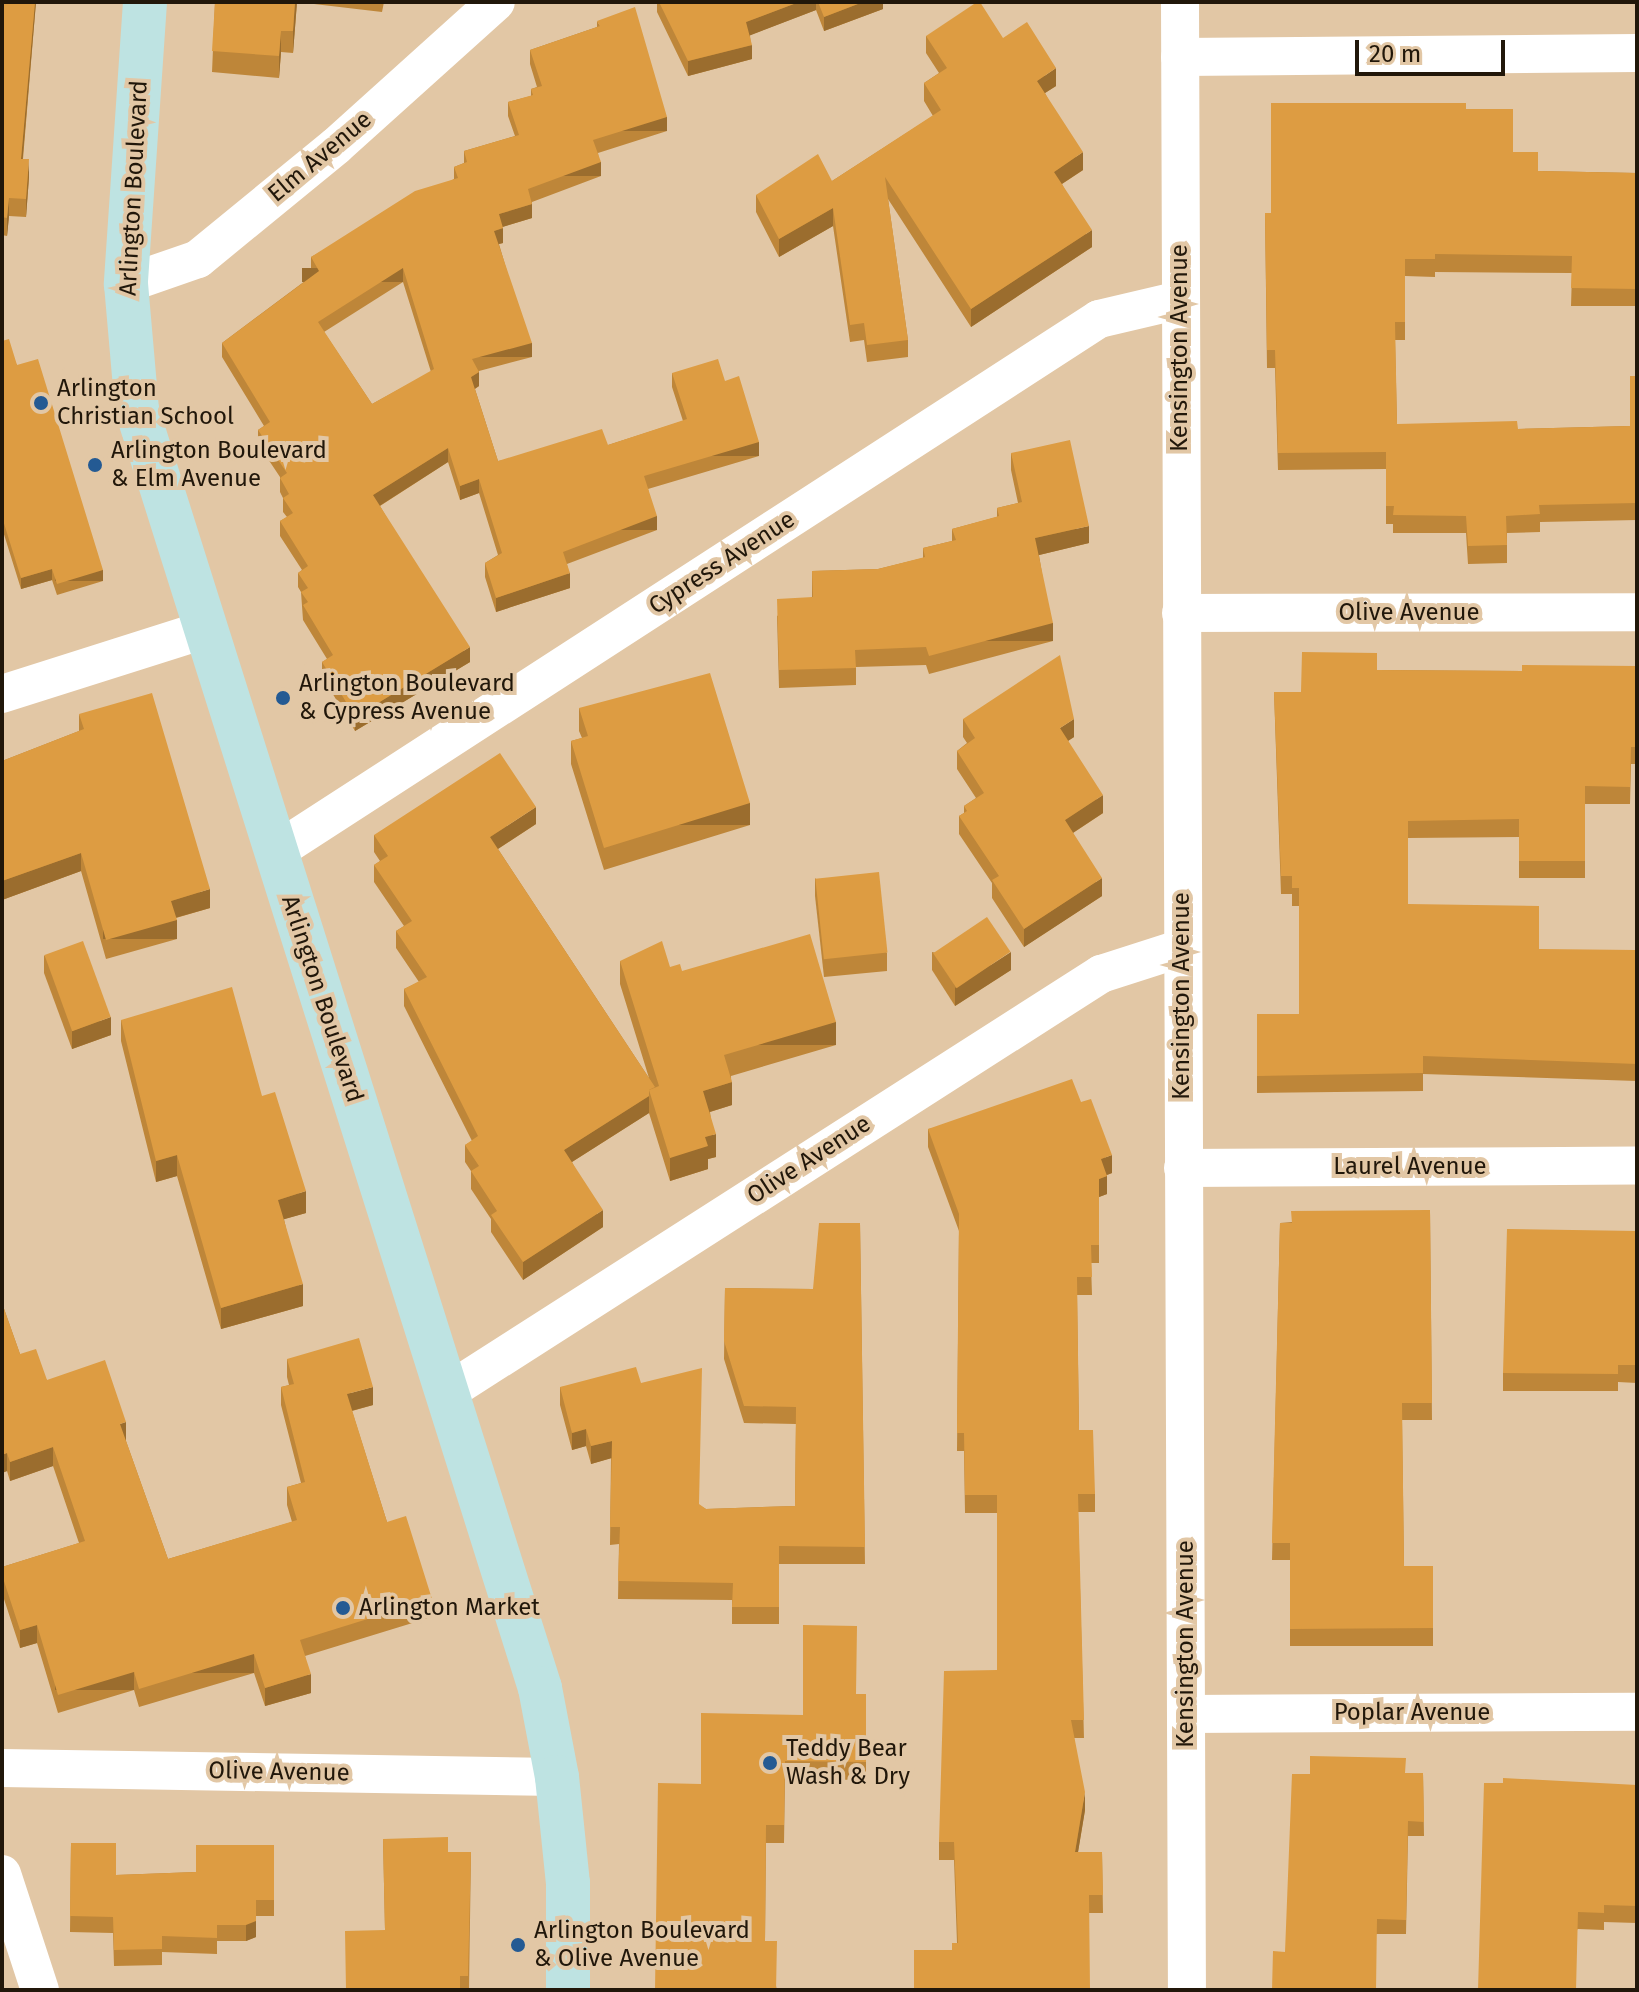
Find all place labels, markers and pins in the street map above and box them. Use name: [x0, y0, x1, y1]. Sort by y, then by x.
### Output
place label: Arlington Christian School: [57, 375, 234, 431]
marker: Arlington Christian School: [32, 394, 50, 412]
place label: Arlington Boulevard & Elm Avenue: [111, 437, 327, 493]
marker: Arlington Boulevard & Elm Avenue: [86, 456, 104, 474]
place label: Arlington Boulevard & Cypress Avenue: [299, 670, 515, 726]
marker: Arlington Boulevard & Cypress Avenue: [274, 689, 292, 707]
place label: Arlington Market: [359, 1594, 540, 1622]
marker: Arlington Market: [334, 1599, 352, 1617]
place label: Teddy Bear Wash & Dry: [786, 1735, 910, 1791]
marker: Teddy Bear Wash & Dry: [761, 1754, 779, 1772]
place label: Arlington Boulevard & Olive Avenue: [534, 1917, 750, 1973]
marker: Arlington Boulevard & Olive Avenue: [509, 1936, 527, 1954]

